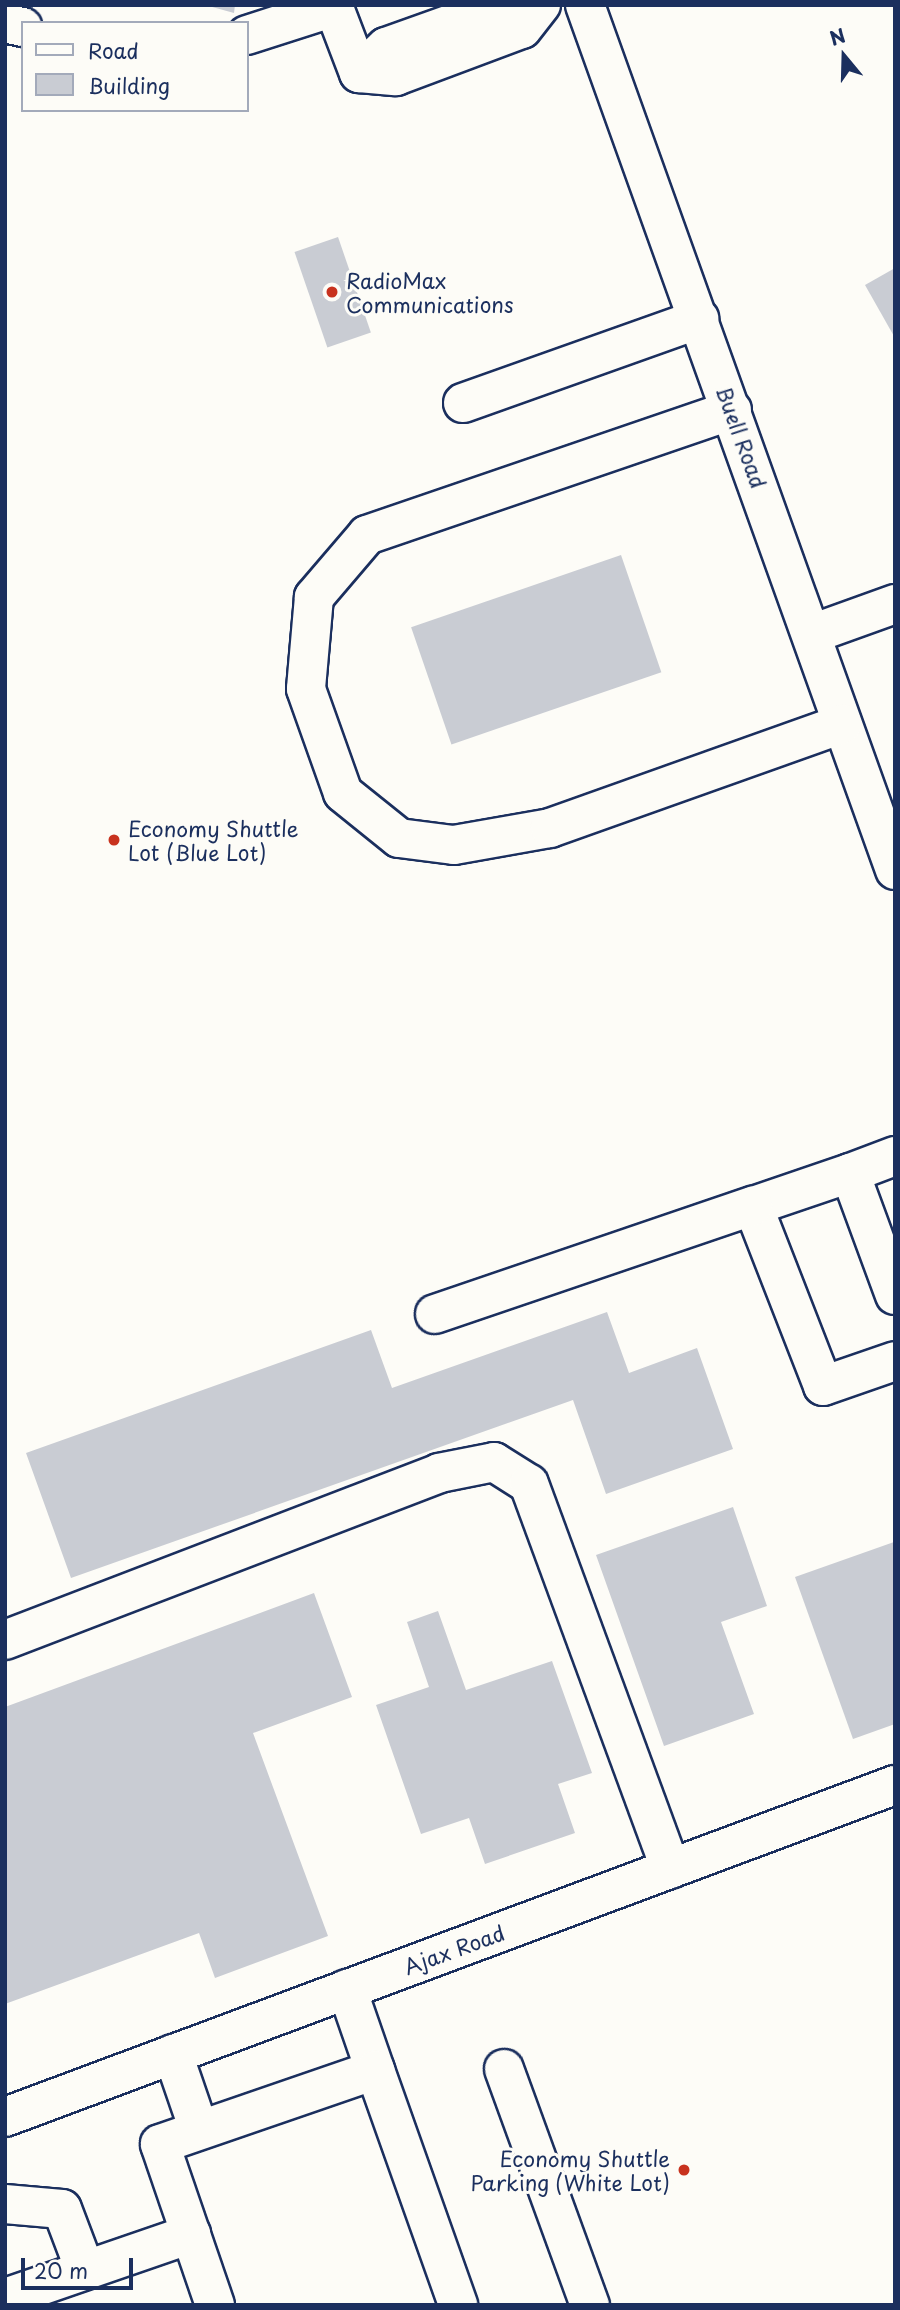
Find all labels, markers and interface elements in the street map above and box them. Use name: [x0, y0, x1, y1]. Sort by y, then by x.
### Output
text: N: [825, 20, 849, 52]
legend: [21, 21, 248, 112]
north arrow: [809, 21, 879, 91]
text: Road: [88, 34, 139, 66]
text: Building: [88, 69, 170, 101]
place label: RadioMax Communications: [346, 267, 514, 317]
marker: RadioMax Communications: [324, 284, 340, 300]
street label: Buell Road: [712, 382, 772, 492]
place label: Economy Shuttle Lot (Blue Lot): [128, 815, 298, 865]
marker: Economy Shuttle Lot (Blue Lot): [106, 832, 122, 848]
street label: Ajax Road: [401, 1919, 507, 1979]
place label: Economy Shuttle Parking (White Lot): [470, 2145, 670, 2195]
marker: Economy Shuttle Parking (White Lot): [676, 2162, 692, 2178]
scale bar: [24, 2244, 136, 2288]
text: 20 m: [34, 2254, 88, 2286]

